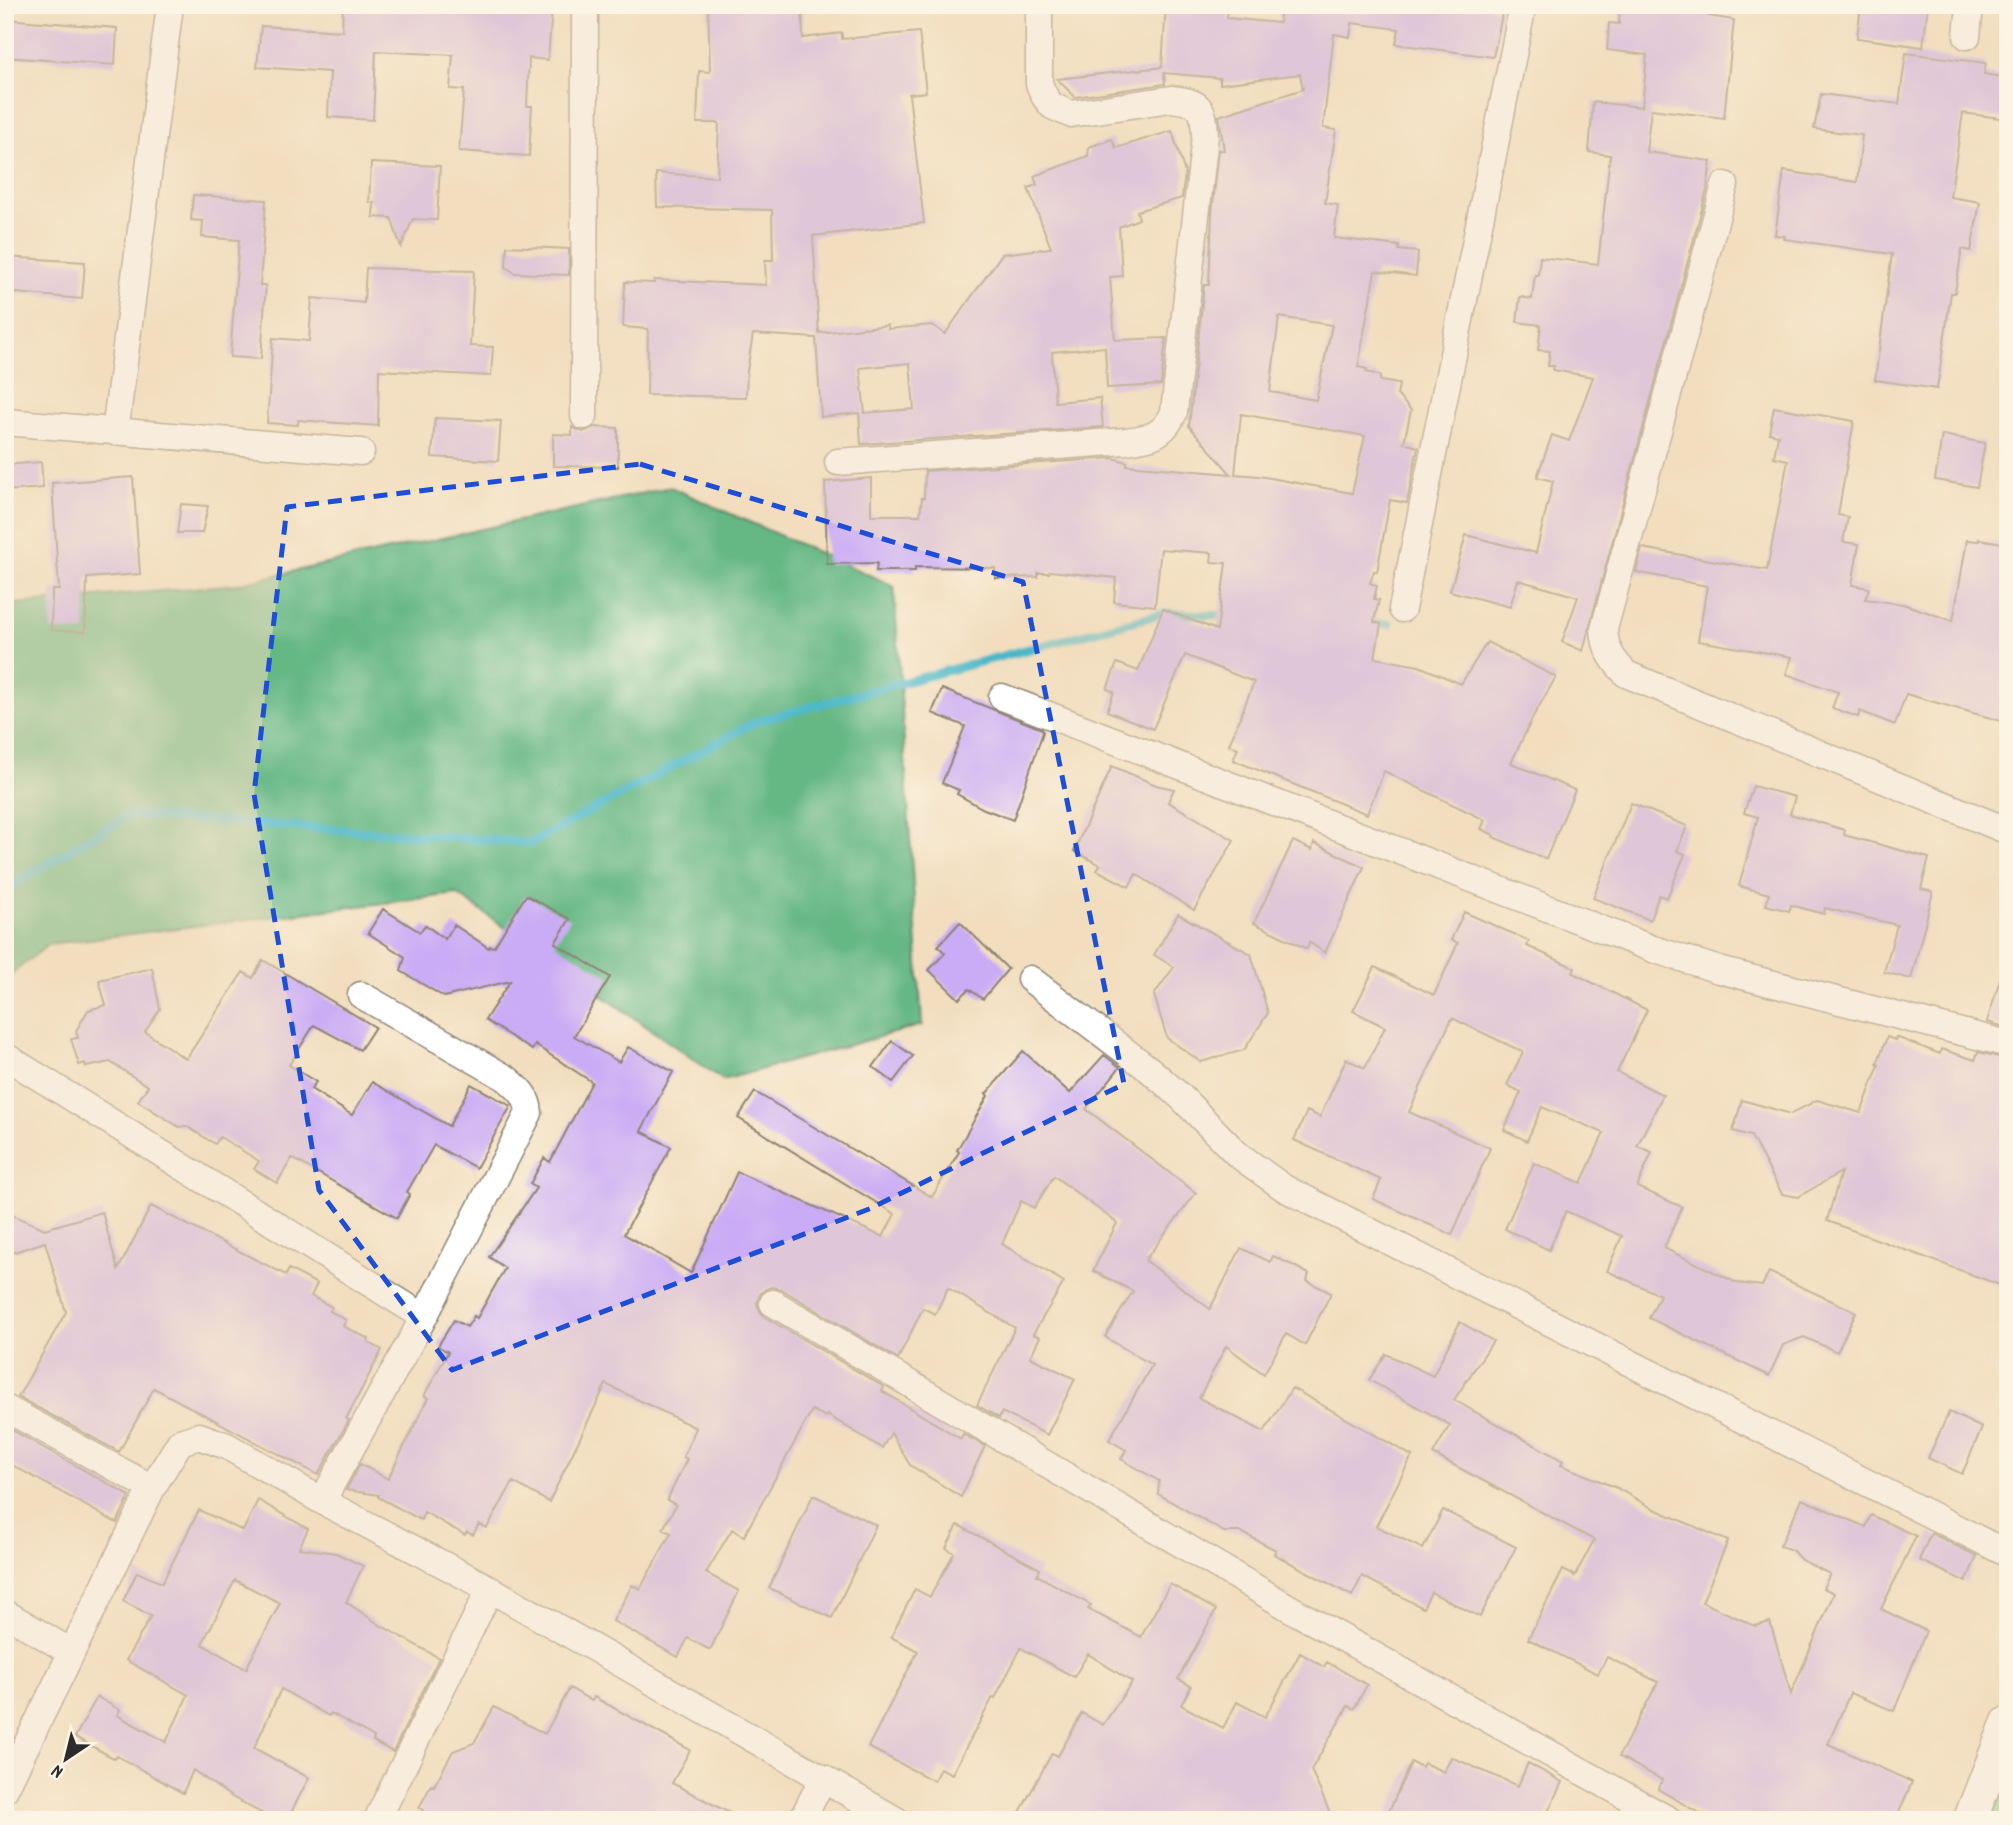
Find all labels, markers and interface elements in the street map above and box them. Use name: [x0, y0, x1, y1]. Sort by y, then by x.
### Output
north arrow: [32, 1724, 102, 1794]
text: N: [47, 1756, 70, 1784]

